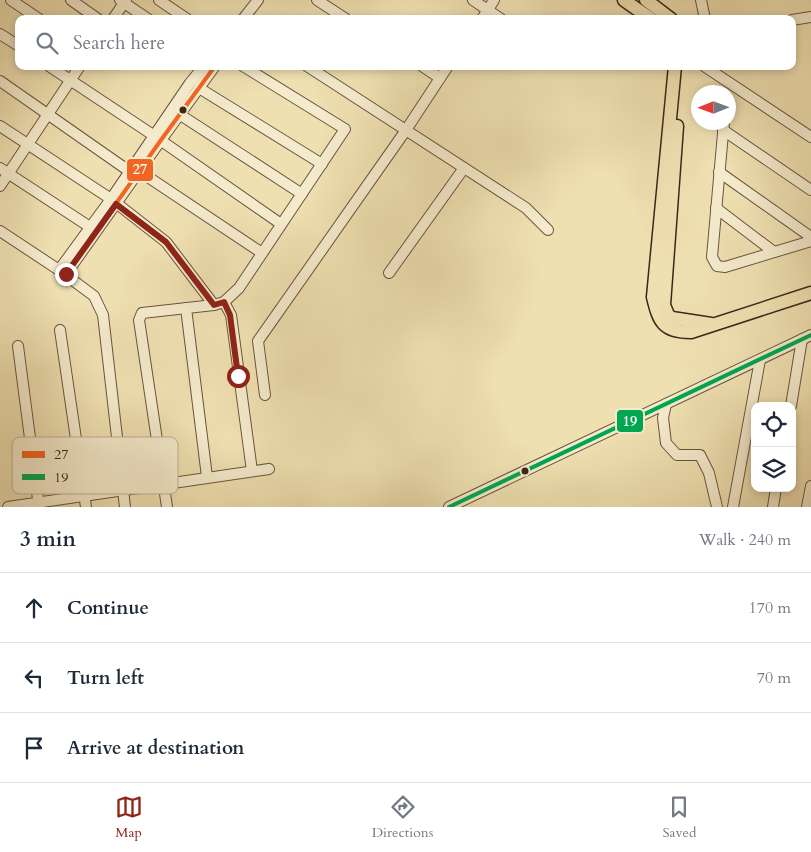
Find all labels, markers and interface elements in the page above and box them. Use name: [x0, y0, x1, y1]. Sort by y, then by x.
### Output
search box: [15, 15, 796, 70]
icon: search: [33, 29, 61, 57]
text: Search here: [73, 30, 165, 56]
north arrow: [691, 85, 736, 130]
unlabelled marker: [178, 105, 188, 115]
line badge: 27: [126, 158, 154, 182]
text: 27: [133, 160, 147, 179]
route end: [55, 263, 78, 286]
route start: [227, 365, 250, 388]
map controls: [751, 402, 796, 492]
button: locate: [751, 402, 796, 447]
line badge: 19: [616, 409, 644, 433]
text: 19: [623, 412, 637, 431]
legend: [12, 437, 178, 494]
text: 27: [54, 445, 68, 464]
button: layers: [751, 447, 796, 492]
unlabelled marker: [520, 466, 530, 476]
text: 19: [54, 468, 68, 487]
text: 3 min: [20, 525, 76, 554]
text: Walk · 240 m: [699, 529, 791, 551]
icon: ahead: [20, 594, 48, 622]
text: Continue: [67, 595, 149, 621]
text: 170 m: [749, 597, 791, 619]
icon: left: [20, 664, 48, 692]
text: Turn left: [67, 665, 144, 691]
text: 70 m: [757, 667, 791, 689]
icon: arrive: [20, 734, 48, 762]
text: Arrive at destination: [67, 735, 244, 761]
tab: Map: [115, 793, 143, 842]
tab: Directions: [372, 793, 433, 842]
tab: Saved: [662, 793, 696, 842]

